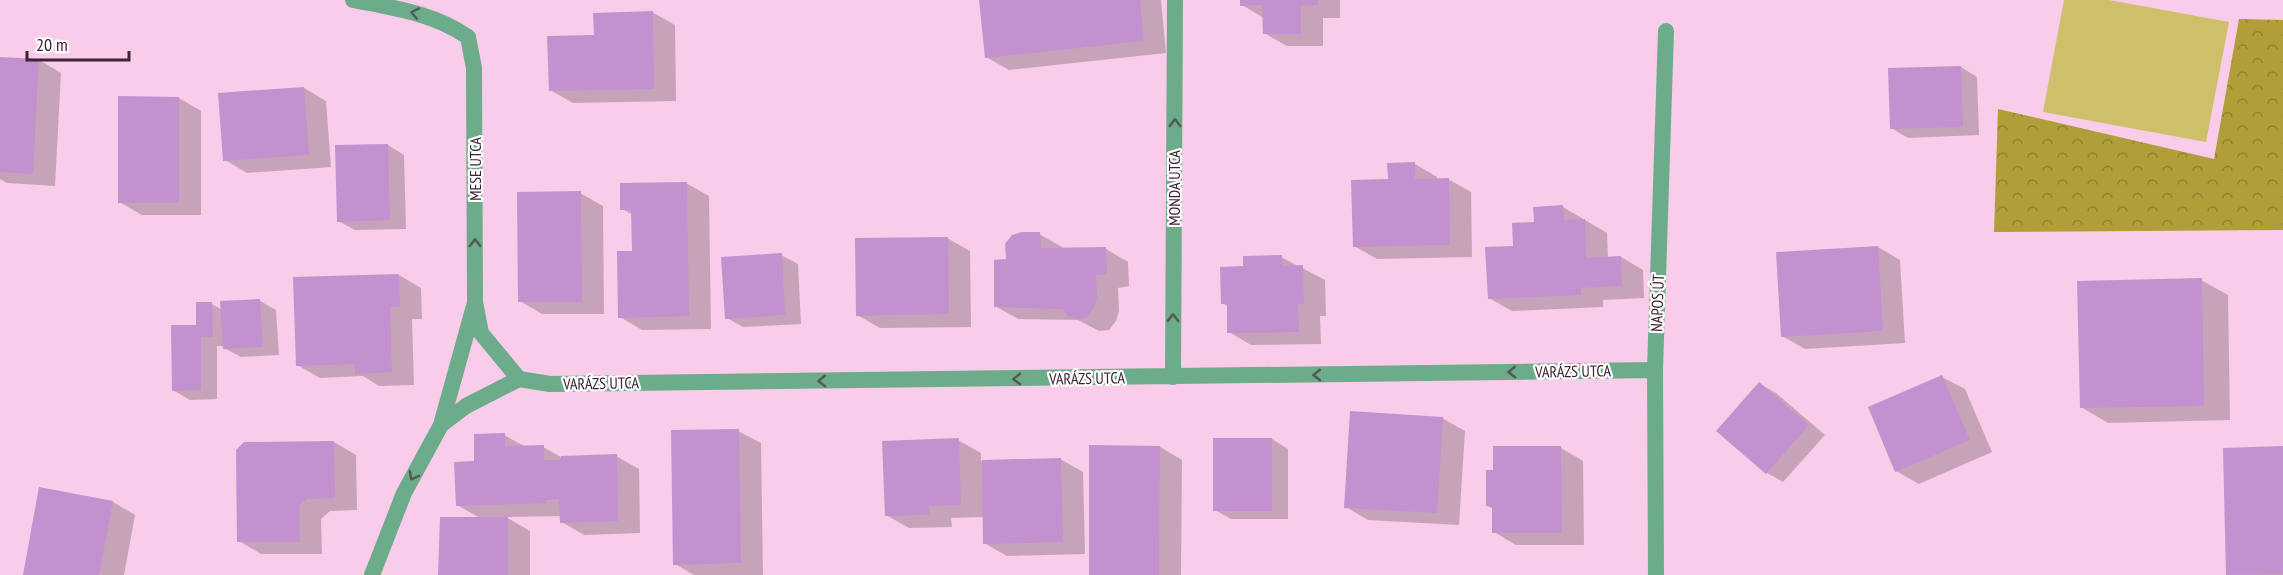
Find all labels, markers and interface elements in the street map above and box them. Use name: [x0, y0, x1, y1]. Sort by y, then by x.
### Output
one-way arrow: [410, 7, 420, 20]
scale bar: [27, 24, 129, 62]
text: 20 m: [36, 33, 68, 56]
one-way arrow: [1169, 119, 1181, 128]
street label: MESE UTCA: [465, 137, 485, 201]
street label: MONDA UTCA: [1164, 150, 1184, 226]
one-way arrow: [469, 239, 481, 248]
street label: NAPOS ÚT: [1646, 274, 1668, 332]
one-way arrow: [1167, 314, 1179, 323]
street label: VARÁZS UTCA: [1534, 360, 1611, 382]
one-way arrow: [1508, 366, 1517, 378]
street label: VARÁZS UTCA: [1048, 367, 1125, 389]
one-way arrow: [1313, 369, 1322, 381]
street label: VARÁZS UTCA: [562, 372, 639, 394]
one-way arrow: [1013, 373, 1022, 385]
one-way arrow: [818, 375, 827, 387]
one-way arrow: [409, 470, 420, 481]

